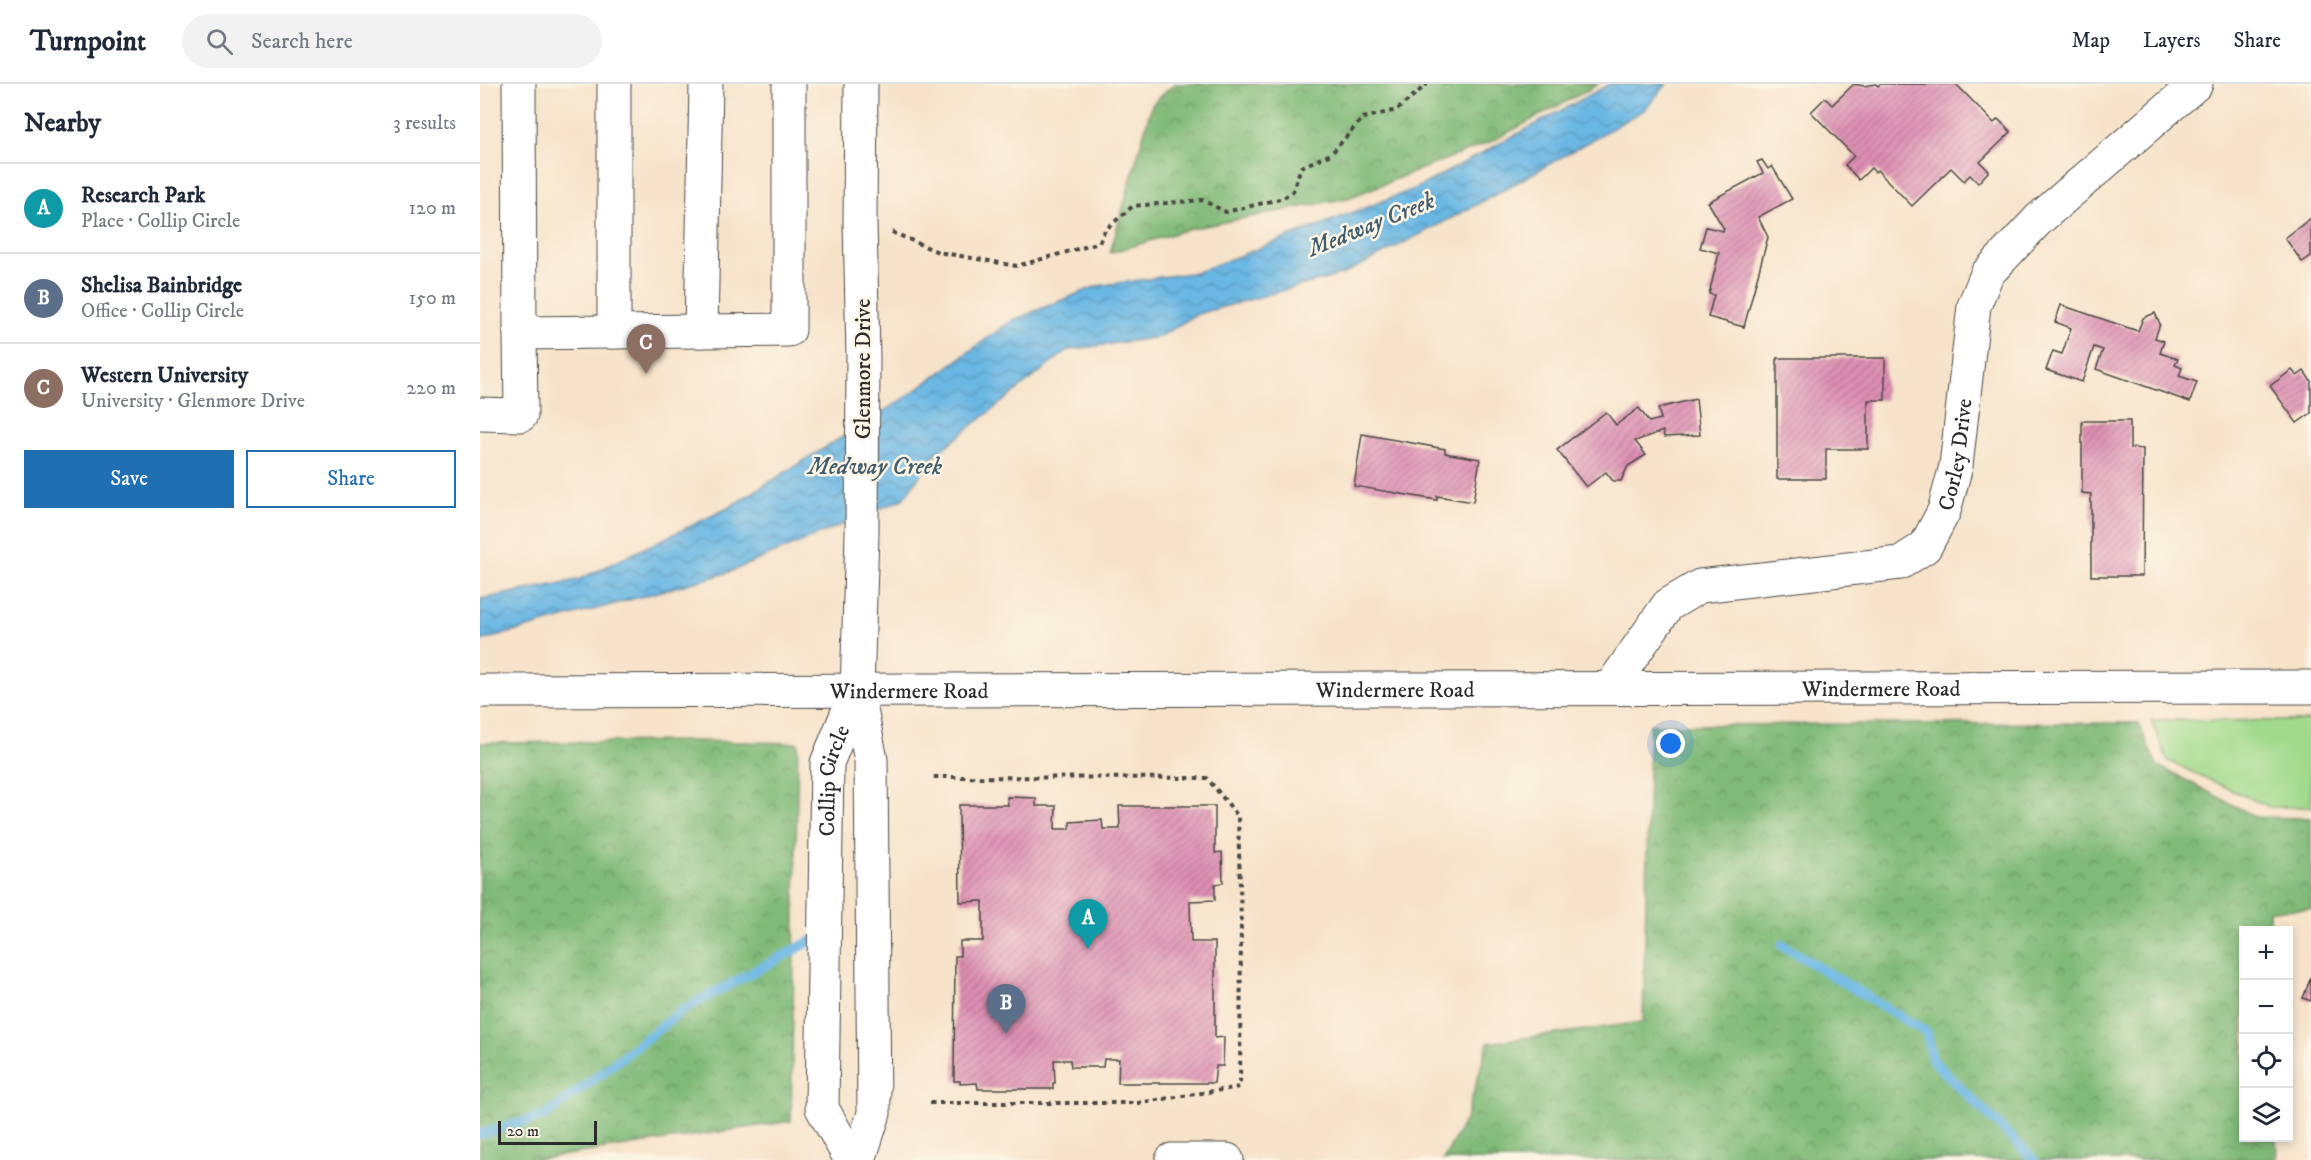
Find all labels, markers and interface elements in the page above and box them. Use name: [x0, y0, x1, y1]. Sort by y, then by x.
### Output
search box: [182, 14, 602, 68]
text: Turnpoint: [30, 24, 146, 59]
icon: search: [203, 25, 236, 58]
text: Search here: [251, 28, 353, 55]
text: Map: [2071, 28, 2110, 54]
text: Layers: [2143, 28, 2201, 54]
text: Share: [2234, 28, 2281, 54]
text: Nearby: [24, 107, 101, 140]
text: 3 results: [393, 111, 456, 136]
text: Research Park: [81, 182, 205, 209]
water label: Medway Creek: [1302, 186, 1439, 265]
text: A: [37, 196, 50, 221]
text: 120 m: [409, 196, 456, 221]
text: Place · Collip Circle: [81, 209, 240, 234]
text: Shelisa Bainbridge: [81, 272, 242, 299]
text: B: [37, 286, 50, 311]
text: 150 m: [409, 286, 456, 311]
text: Office · Collip Circle: [81, 299, 244, 324]
street label: Glenmore Drive: [850, 299, 877, 439]
pin: C: [626, 324, 666, 374]
text: Western University: [81, 362, 248, 389]
text: C: [37, 376, 50, 401]
text: 220 m: [406, 376, 456, 401]
text: University · Glenmore Drive: [81, 389, 305, 414]
street label: Corley Drive: [1933, 397, 1978, 514]
button: Save: [24, 450, 234, 508]
button: Share: [246, 450, 456, 508]
water label: Medway Creek: [806, 452, 942, 482]
street label: Windermere Road: [1801, 676, 1960, 703]
street label: Windermere Road: [1315, 677, 1474, 704]
street label: Windermere Road: [829, 678, 988, 705]
street label: Collip Circle: [814, 721, 856, 836]
your location: [1656, 729, 1685, 758]
pin: A: [1068, 900, 1108, 949]
map controls: [2239, 926, 2293, 1142]
button: +: [2239, 926, 2293, 980]
button: −: [2239, 980, 2293, 1034]
pin: B: [986, 984, 1026, 1034]
button: locate: [2239, 1034, 2293, 1088]
button: layers: [2239, 1088, 2293, 1142]
scale bar: [498, 1118, 597, 1146]
text: 20 m: [507, 1121, 539, 1141]

